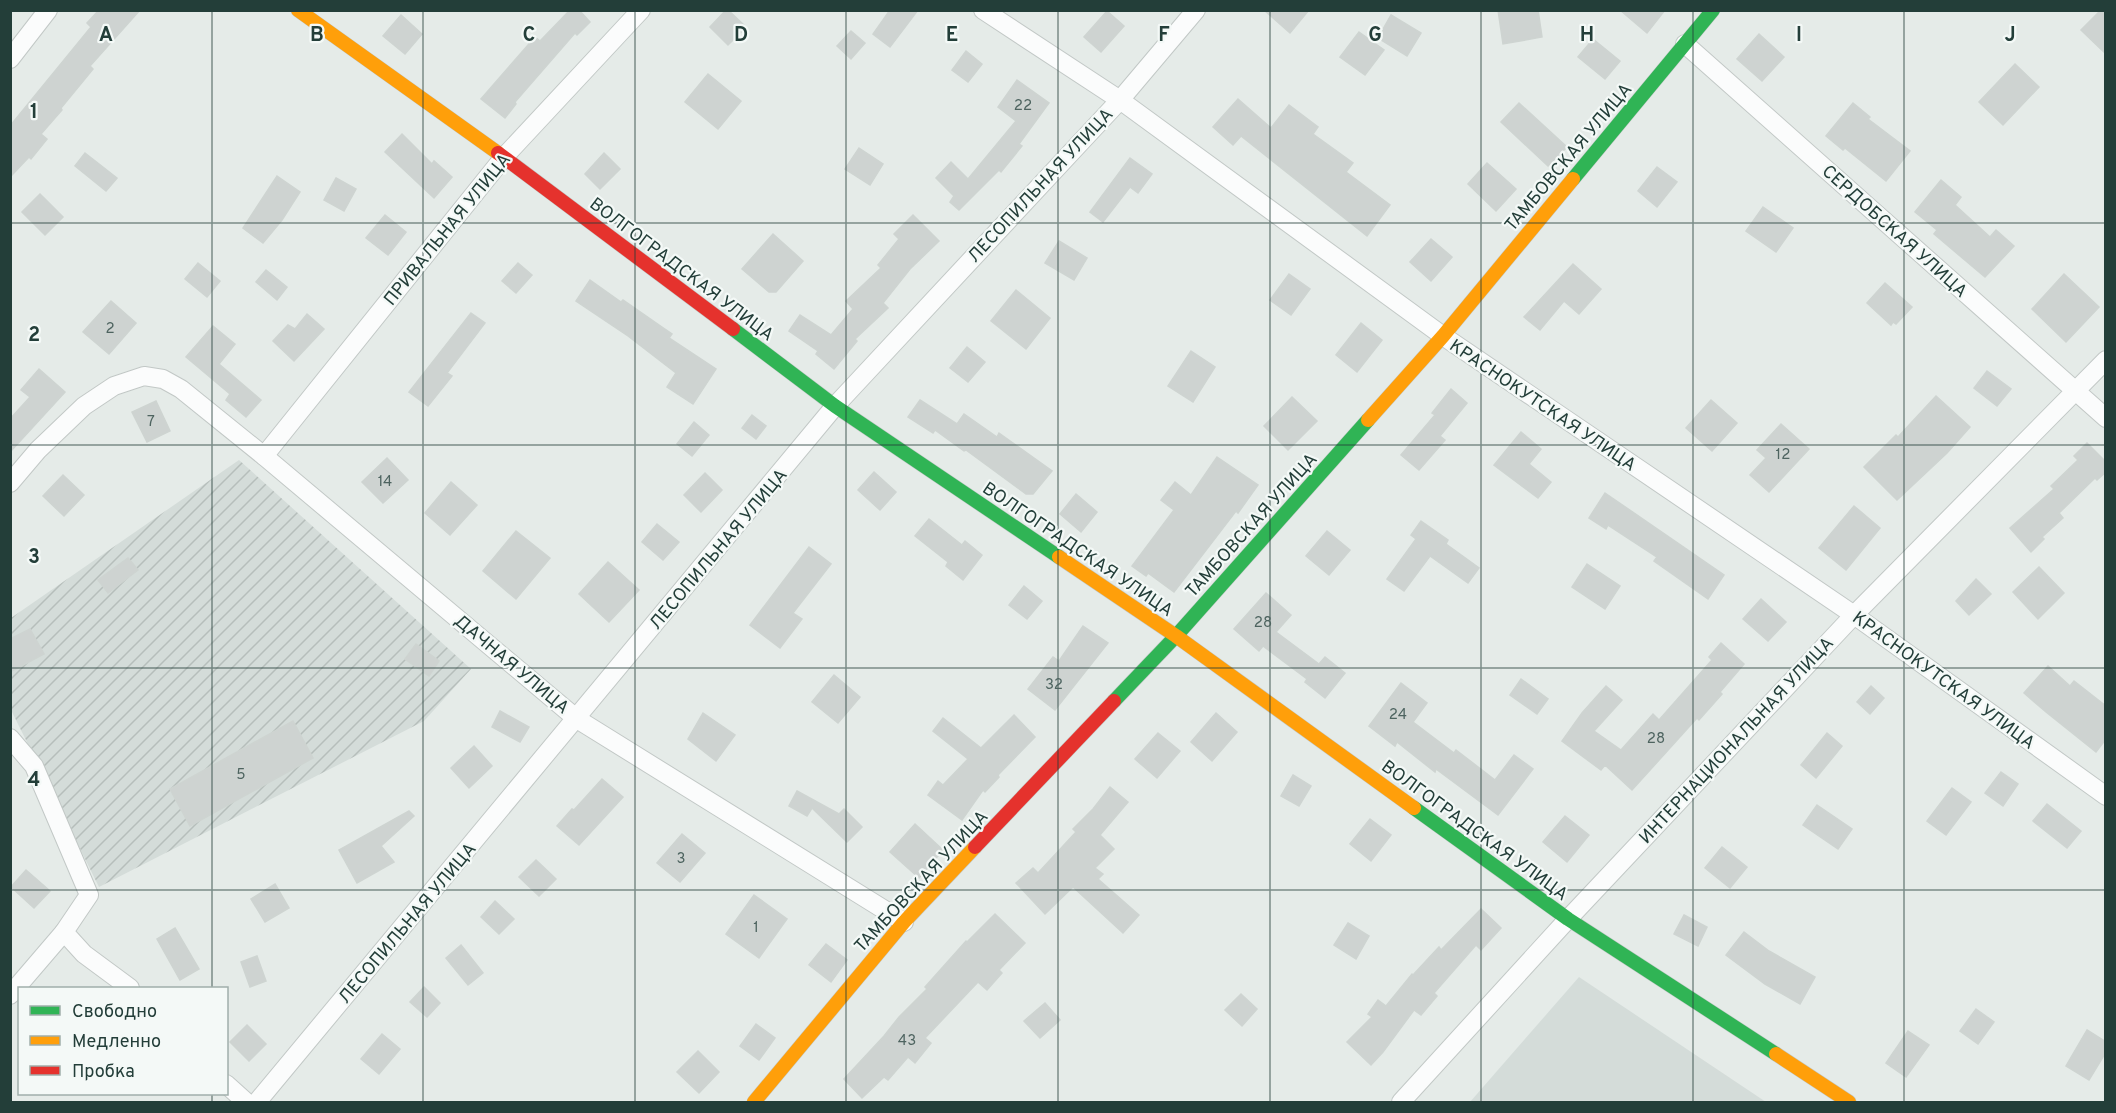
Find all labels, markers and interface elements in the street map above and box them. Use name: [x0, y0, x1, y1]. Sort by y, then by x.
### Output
text: A: [99, 23, 113, 49]
text: B: [310, 23, 324, 49]
text: C: [523, 23, 535, 49]
text: D: [734, 23, 748, 49]
text: E: [946, 23, 958, 49]
text: F: [1158, 23, 1170, 49]
text: G: [1368, 23, 1382, 49]
text: H: [1580, 23, 1594, 49]
text: I: [1796, 23, 1802, 49]
text: J: [2004, 23, 2016, 49]
street label: ТАМБОВСКАЯ УЛИЦА: [1500, 79, 1638, 237]
house number: 22: [1014, 97, 1032, 116]
text: 1: [30, 100, 38, 126]
street label: ЛЕСОПИЛЬНАЯ УЛИЦА: [963, 104, 1119, 268]
street label: ПРИВАЛЬНАЯ УЛИЦА: [380, 149, 517, 311]
street label: СЕРДОБСКАЯ УЛИЦА: [1816, 161, 1972, 304]
street label: ВОЛГОГРАДСКАЯ УЛИЦА: [584, 193, 778, 347]
house number: 2: [105, 320, 115, 339]
text: 2: [28, 323, 40, 349]
street label: КРАСНОКУТСКАЯ УЛИЦА: [1444, 335, 1640, 477]
house number: 7: [147, 413, 155, 432]
house number: 12: [1776, 446, 1790, 465]
street label: ТАМБОВСКАЯ УЛИЦА: [1181, 449, 1323, 603]
street label: ЛЕСОПИЛЬНАЯ УЛИЦА: [645, 465, 793, 635]
house number: 14: [378, 473, 392, 492]
street label: ВОЛГОГРАДСКАЯ УЛИЦА: [977, 478, 1177, 623]
text: 3: [28, 545, 40, 571]
street label: КРАСНОКУТСКАЯ УЛИЦА: [1847, 607, 2039, 755]
street label: ДАЧНАЯ УЛИЦА: [449, 610, 573, 720]
house number: 28: [1254, 614, 1272, 633]
street label: ИНТЕРНАЦИОНАЛЬНАЯ УЛИЦА: [1635, 633, 1839, 850]
house number: 32: [1045, 676, 1063, 695]
house number: 24: [1389, 706, 1407, 725]
house number: 28: [1647, 730, 1665, 749]
street label: ВОЛГОГРАДСКАЯ УЛИЦА: [1376, 756, 1572, 907]
house number: 5: [236, 766, 246, 785]
text: 4: [28, 768, 40, 794]
street label: ТАМБОВСКАЯ УЛИЦА: [850, 806, 994, 958]
street label: ЛЕСОПИЛЬНАЯ УЛИЦА: [334, 839, 482, 1009]
house number: 3: [676, 850, 686, 869]
house number: 1: [753, 919, 759, 938]
legend: [18, 987, 228, 1095]
text: Свободно: [72, 1001, 157, 1024]
text: Медленно: [72, 1031, 161, 1054]
house number: 43: [898, 1032, 916, 1051]
text: Пробка: [72, 1061, 135, 1084]

